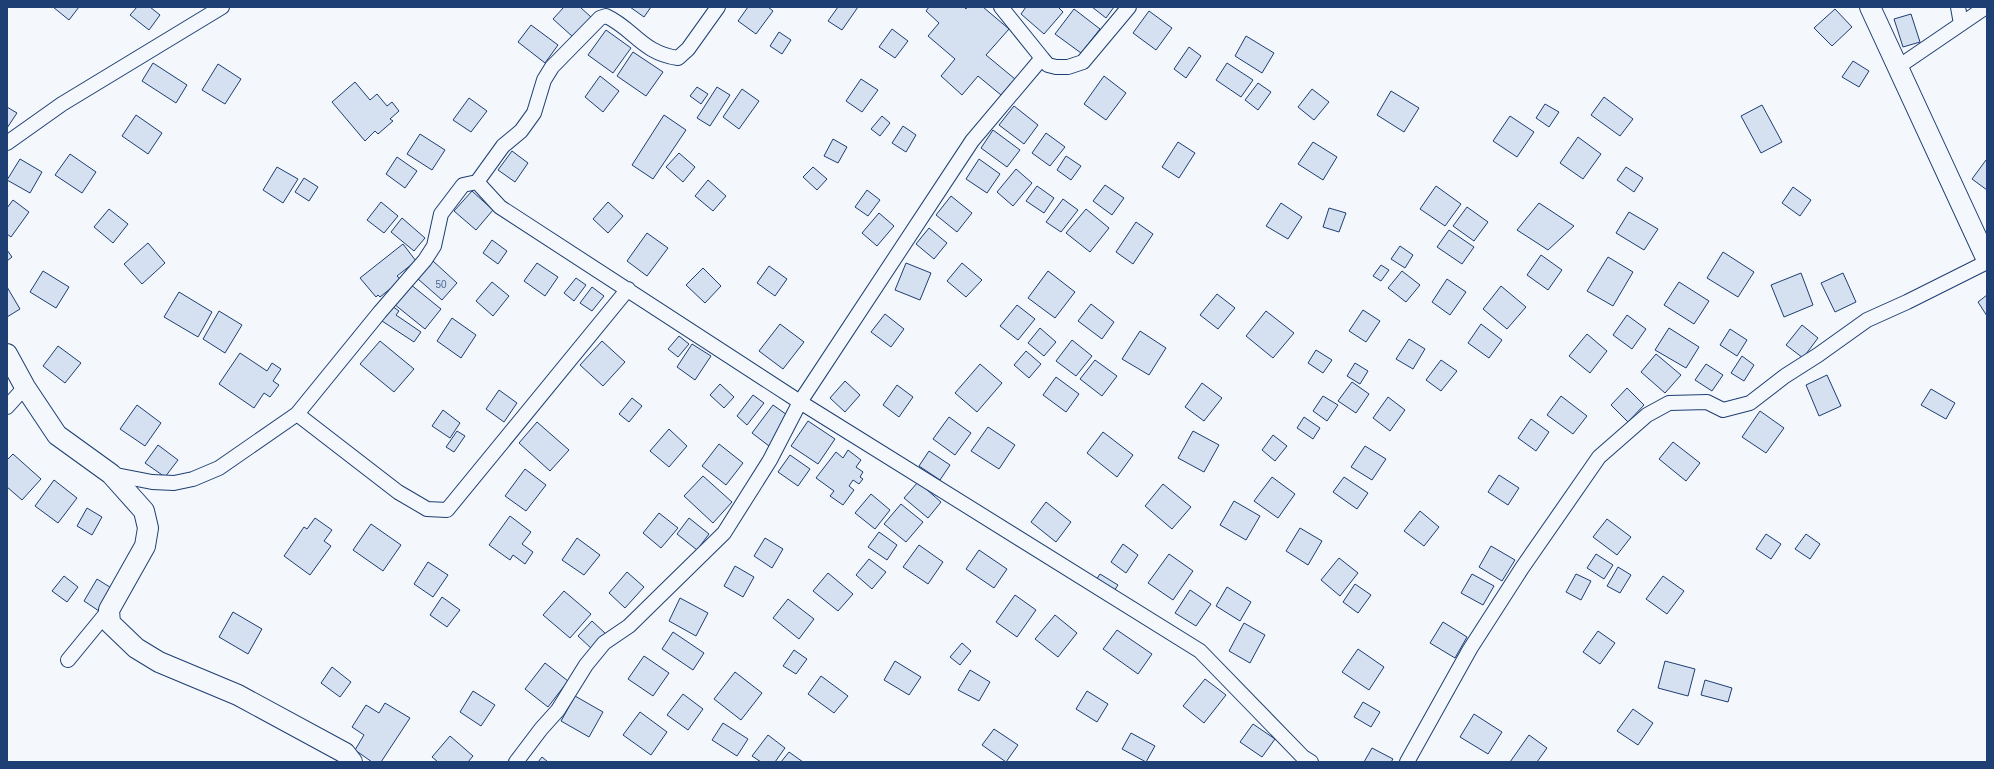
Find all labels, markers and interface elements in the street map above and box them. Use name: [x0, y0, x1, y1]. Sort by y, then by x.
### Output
house number: 50: [435, 279, 447, 290]

